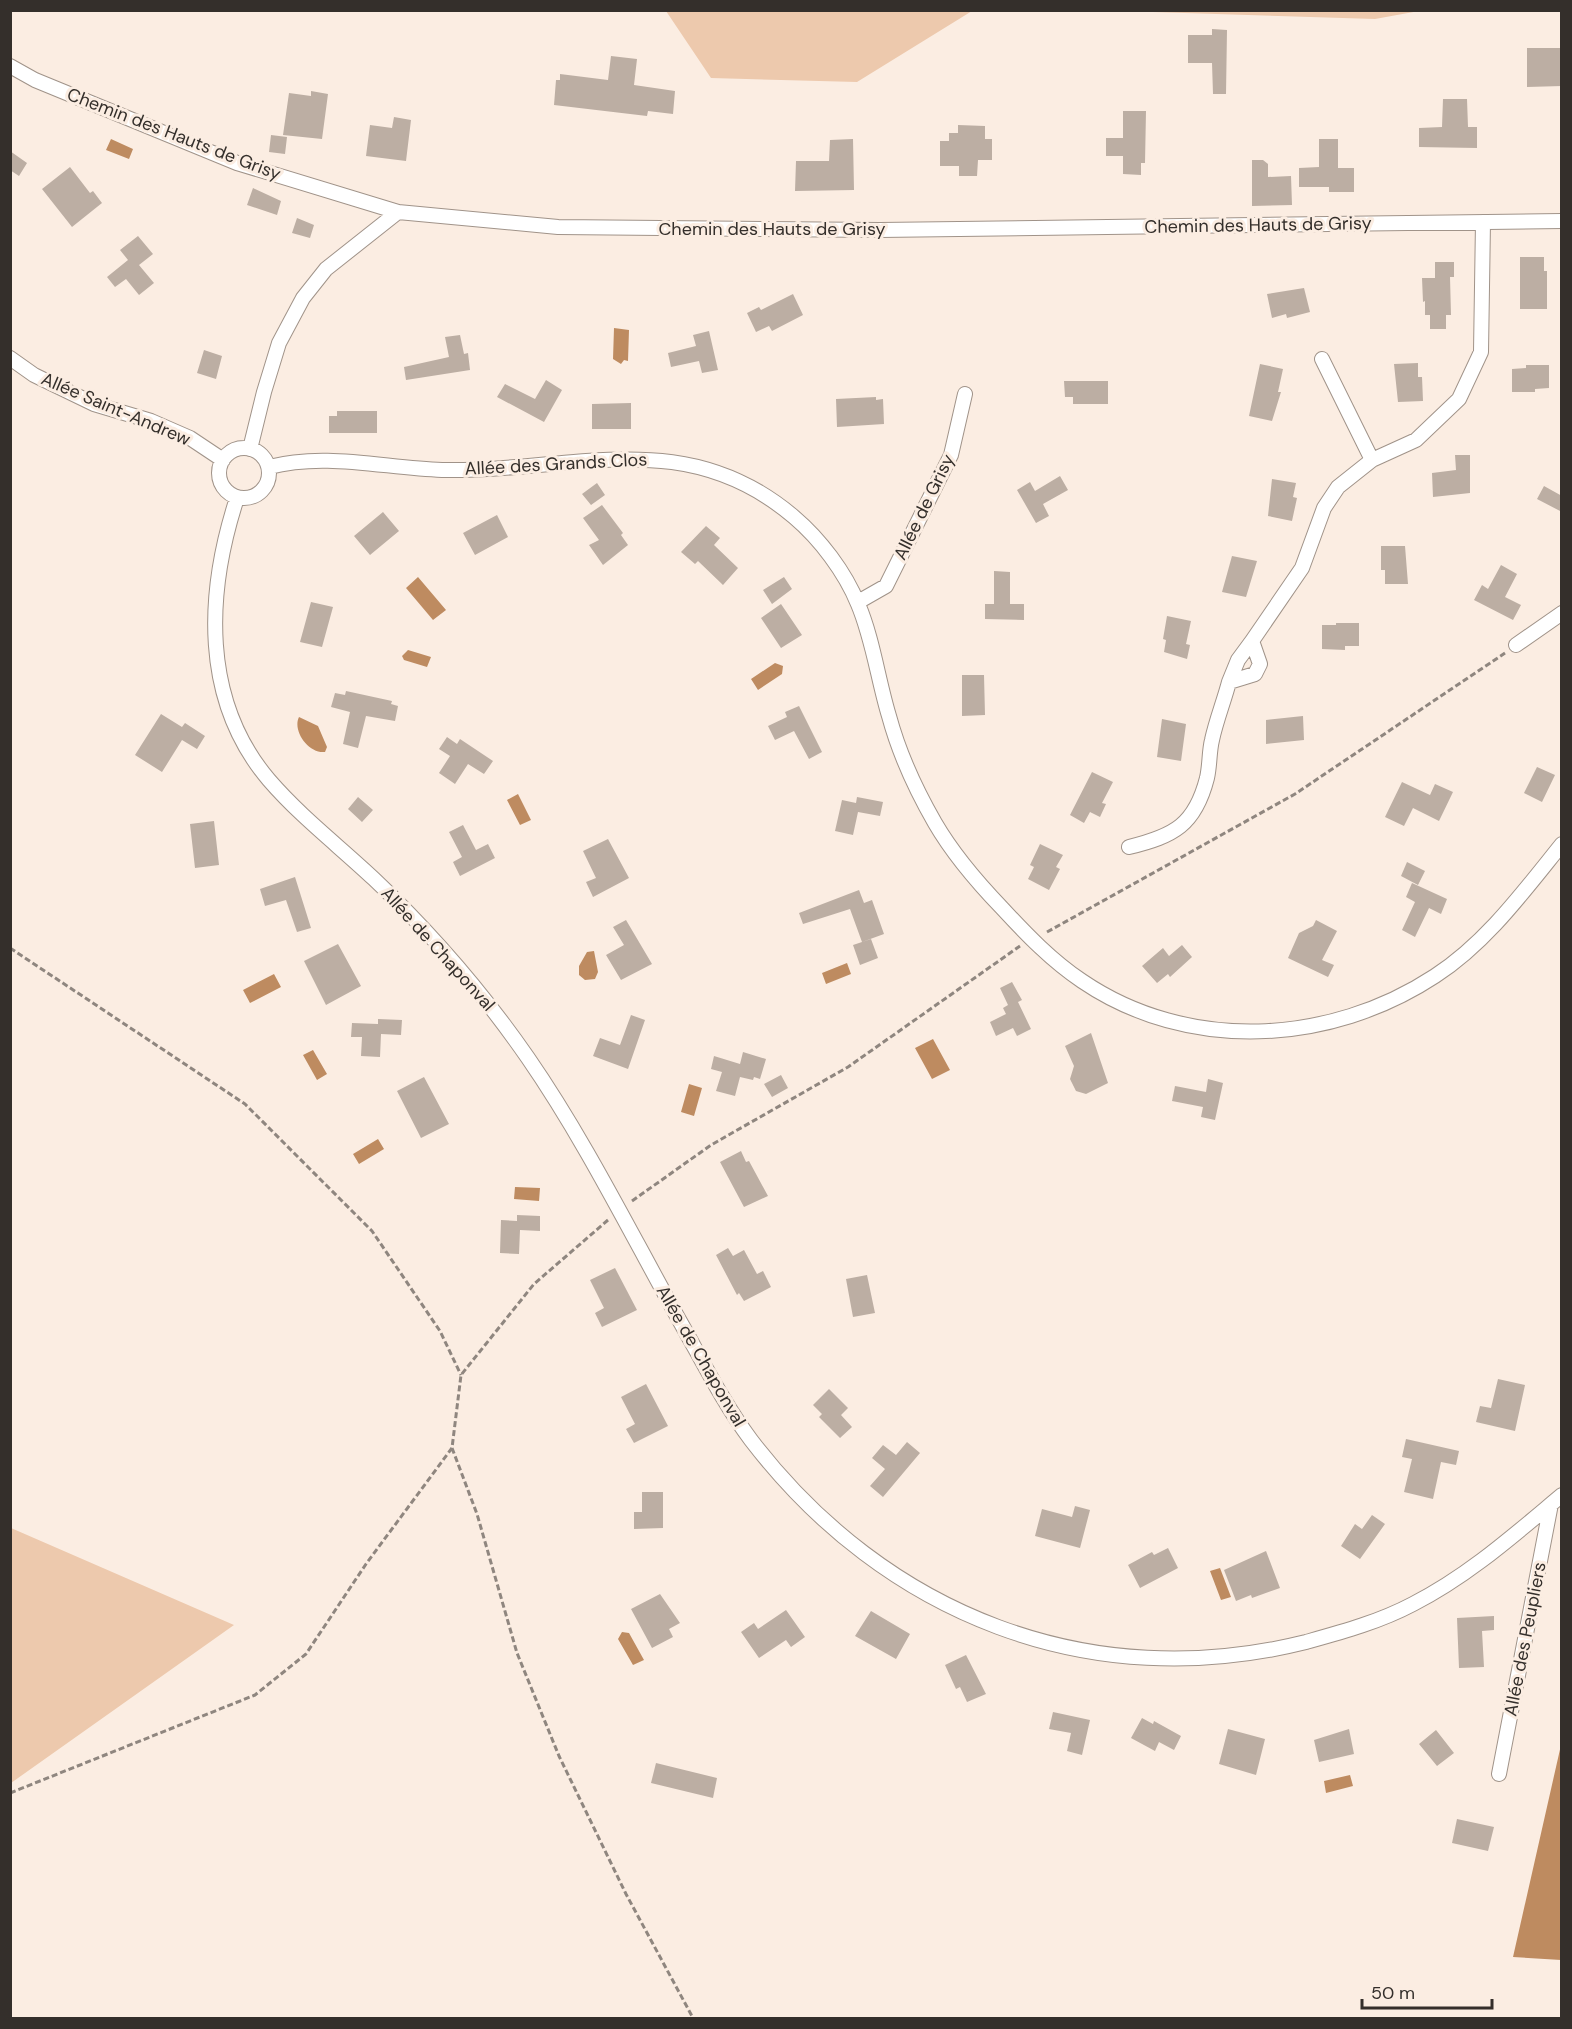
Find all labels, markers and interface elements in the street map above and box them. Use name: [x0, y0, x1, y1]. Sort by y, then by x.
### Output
street label: Chemin des Hauts de Grisy: [64, 82, 284, 186]
street label: Chemin des Hauts de Grisy: [1144, 211, 1372, 239]
street label: Chemin des Hauts de Grisy: [658, 217, 886, 241]
street label: Allée Saint-Andrew: [38, 367, 194, 451]
street label: Allée des Grands Clos: [464, 447, 648, 481]
street label: Allée de Grisy: [888, 450, 960, 564]
street label: Allée de Chaponval: [376, 882, 500, 1016]
street label: Allée de Chaponval: [651, 1281, 751, 1431]
street label: Allée des Peupliers: [1498, 1560, 1552, 1718]
scale bar: [1362, 1972, 1492, 2010]
text: 50 m: [1371, 1981, 1415, 2005]

